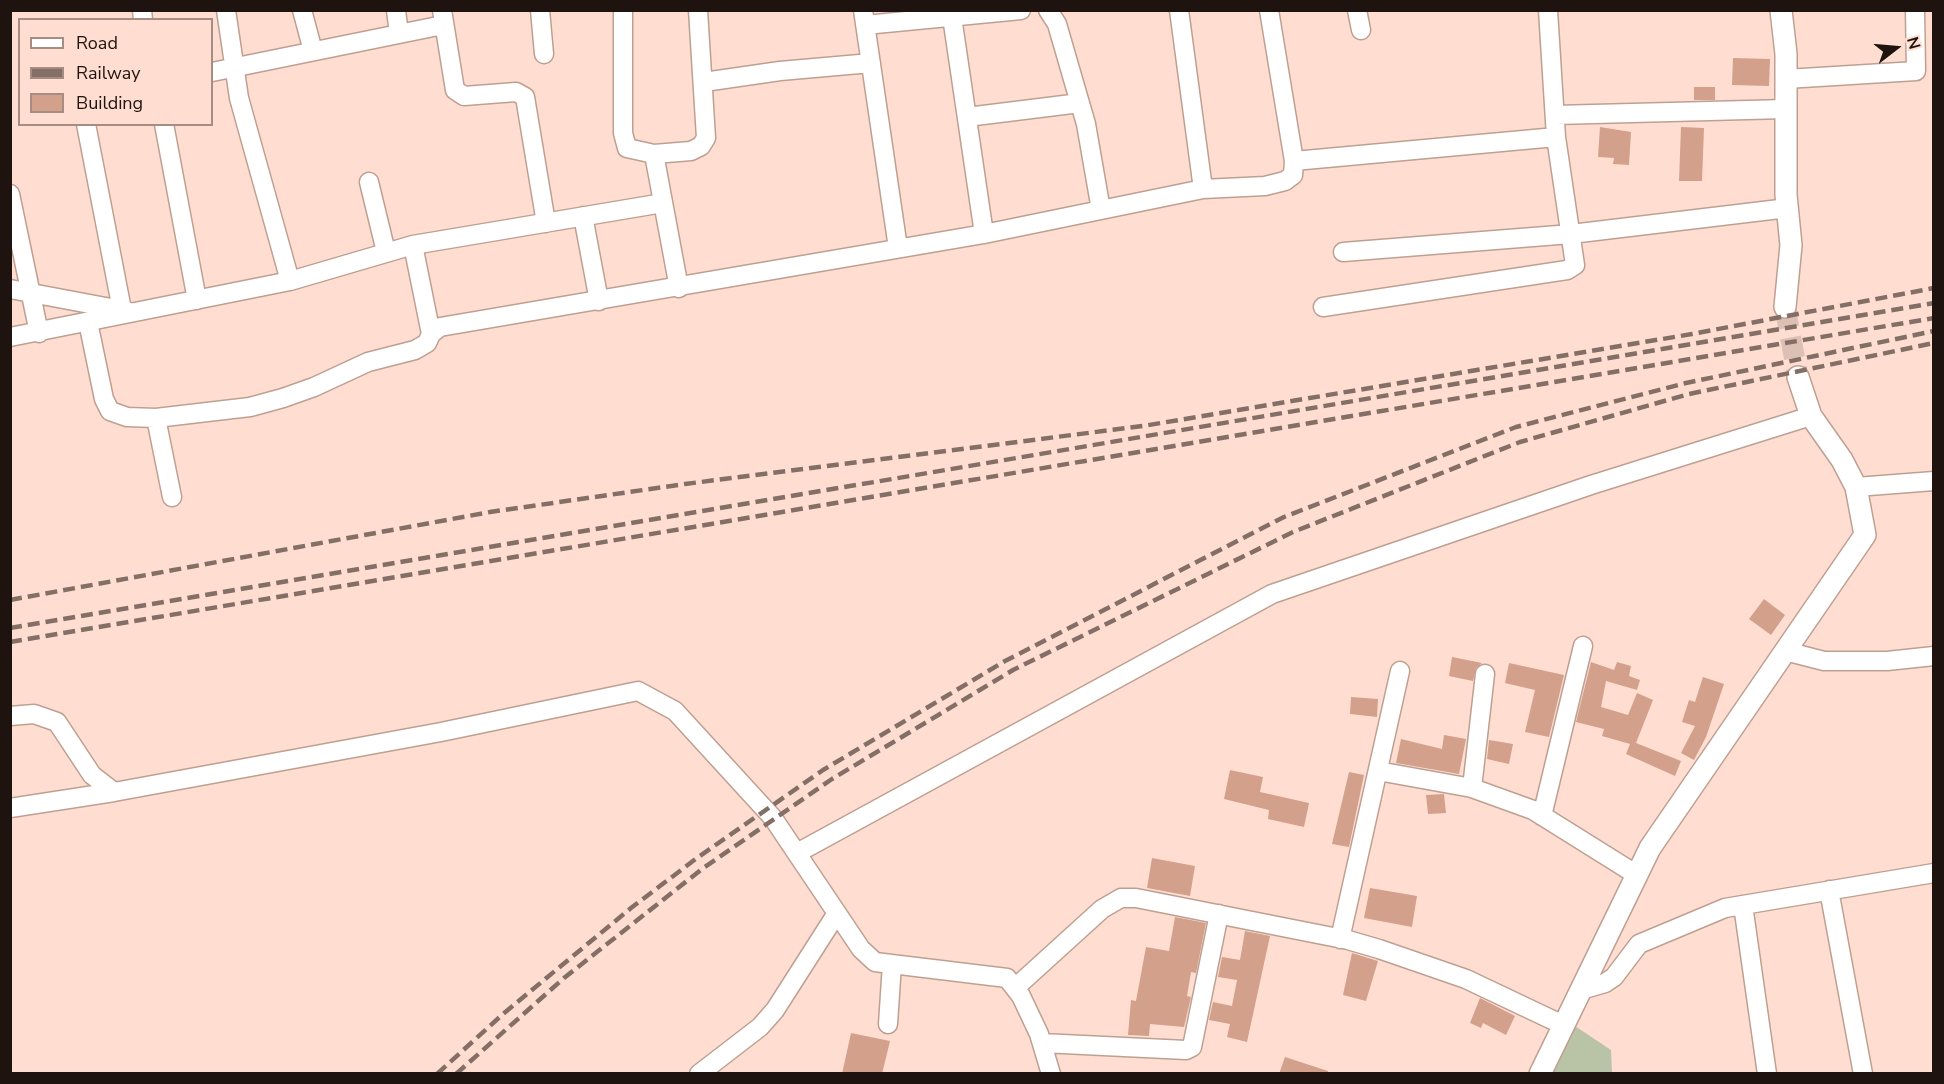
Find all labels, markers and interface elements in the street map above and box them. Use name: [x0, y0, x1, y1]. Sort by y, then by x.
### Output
legend: [18, 18, 213, 126]
north arrow: [1866, 18, 1926, 78]
text: Road: [76, 31, 118, 55]
text: N: [1901, 34, 1926, 52]
text: Railway: [76, 61, 141, 85]
text: Building: [76, 91, 143, 115]

